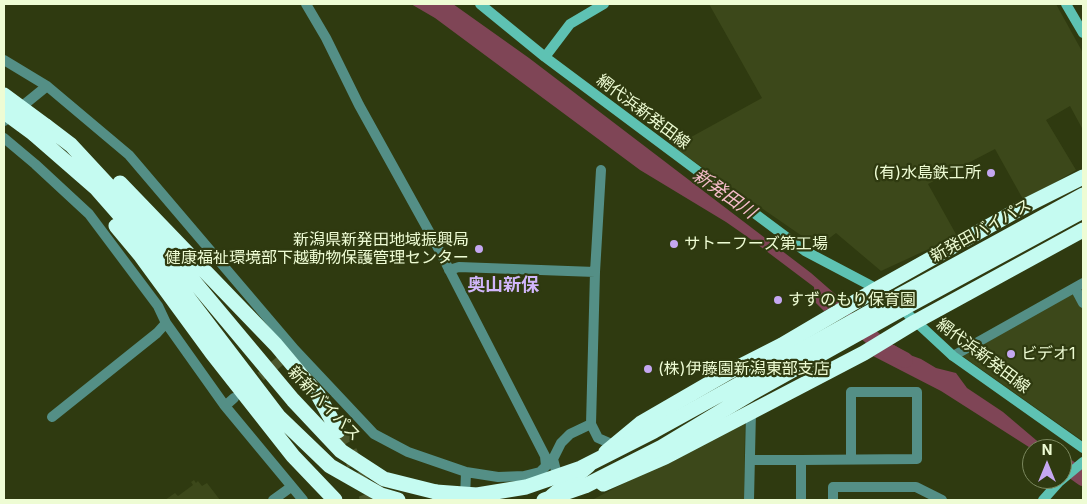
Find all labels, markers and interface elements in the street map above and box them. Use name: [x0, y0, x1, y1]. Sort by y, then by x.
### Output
street label: 網代浜新発田線: [592, 71, 694, 153]
place label: (有)水島鉄工所: [873, 163, 981, 183]
water label: 新発田川: [688, 165, 760, 223]
marker: (有)水島鉄工所: [985, 167, 997, 179]
street label: 新発田バイパス: [927, 195, 1035, 267]
place label: 新潟県新発田地域振興局 健康福祉環境部下越動物保護管理センター: [165, 230, 469, 268]
place label: サトーフーズ第工場: [684, 234, 828, 254]
marker: サトーフーズ第工場: [668, 238, 680, 250]
marker: 新潟県新発田地域振興局 健康福祉環境部下越動物保護管理センター: [473, 243, 485, 255]
district label: 奥山新保: [467, 275, 539, 297]
place label: すずのもり保育園: [788, 290, 916, 310]
marker: すずのもり保育園: [772, 294, 784, 306]
street label: 網代浜新発田線: [932, 315, 1034, 397]
place label: ビデオ1: [1021, 344, 1076, 364]
marker: ビデオ1: [1005, 348, 1017, 360]
place label: (株)伊藤園新潟東部支店: [658, 359, 830, 379]
street label: 新新バイパス: [284, 363, 364, 445]
marker: (株)伊藤園新潟東部支店: [642, 363, 654, 375]
north arrow: [1022, 439, 1072, 489]
text: N: [1042, 441, 1052, 458]

